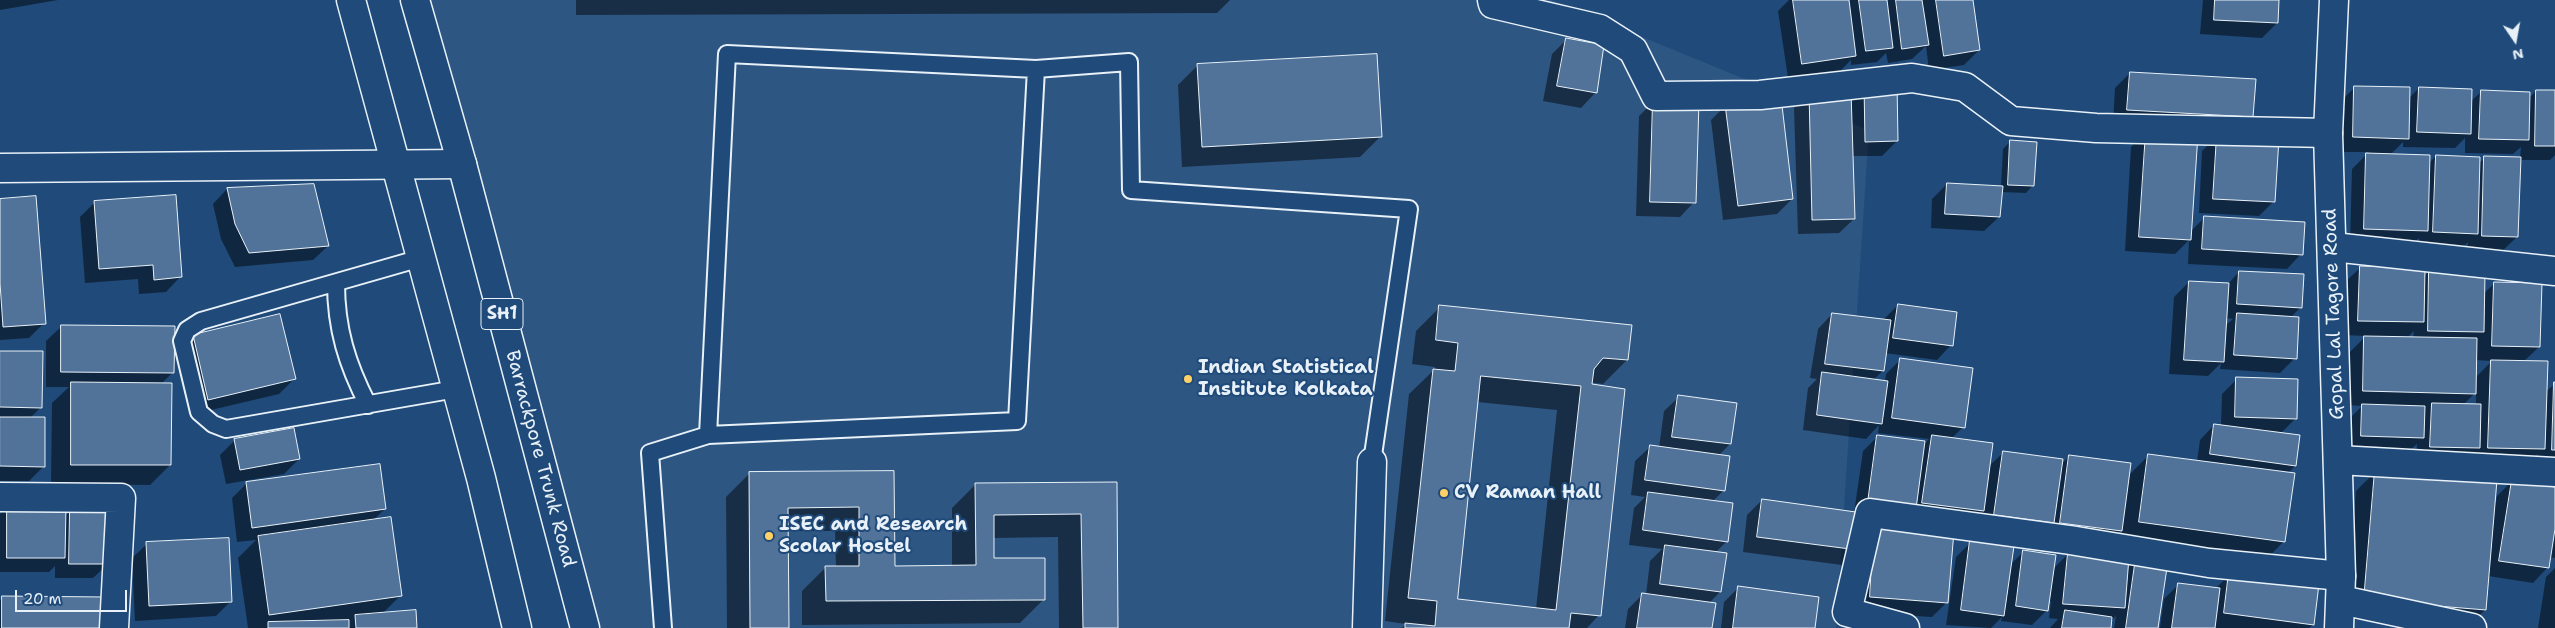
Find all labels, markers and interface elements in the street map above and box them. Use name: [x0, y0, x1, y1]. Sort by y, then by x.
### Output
north arrow: [2490, 15, 2540, 65]
text: N: [2511, 45, 2525, 65]
street label: Gopal Lal Tagore Road: [2319, 208, 2349, 420]
road number: SH1: [481, 298, 523, 329]
street label: Barrackpore Trunk Road: [500, 348, 580, 570]
place label: Indian Statistical Institute Kolkata: [1198, 357, 1374, 401]
marker: Indian Statistical Institute Kolkata: [1182, 373, 1194, 385]
place label: CV Raman Hall: [1454, 482, 1601, 504]
marker: CV Raman Hall: [1438, 487, 1450, 499]
place label: ISEC and Research Scolar Hostel: [779, 514, 967, 558]
marker: ISEC and Research Scolar Hostel: [763, 530, 775, 542]
scale bar: [18, 580, 130, 612]
text: 20 m: [23, 589, 62, 609]

